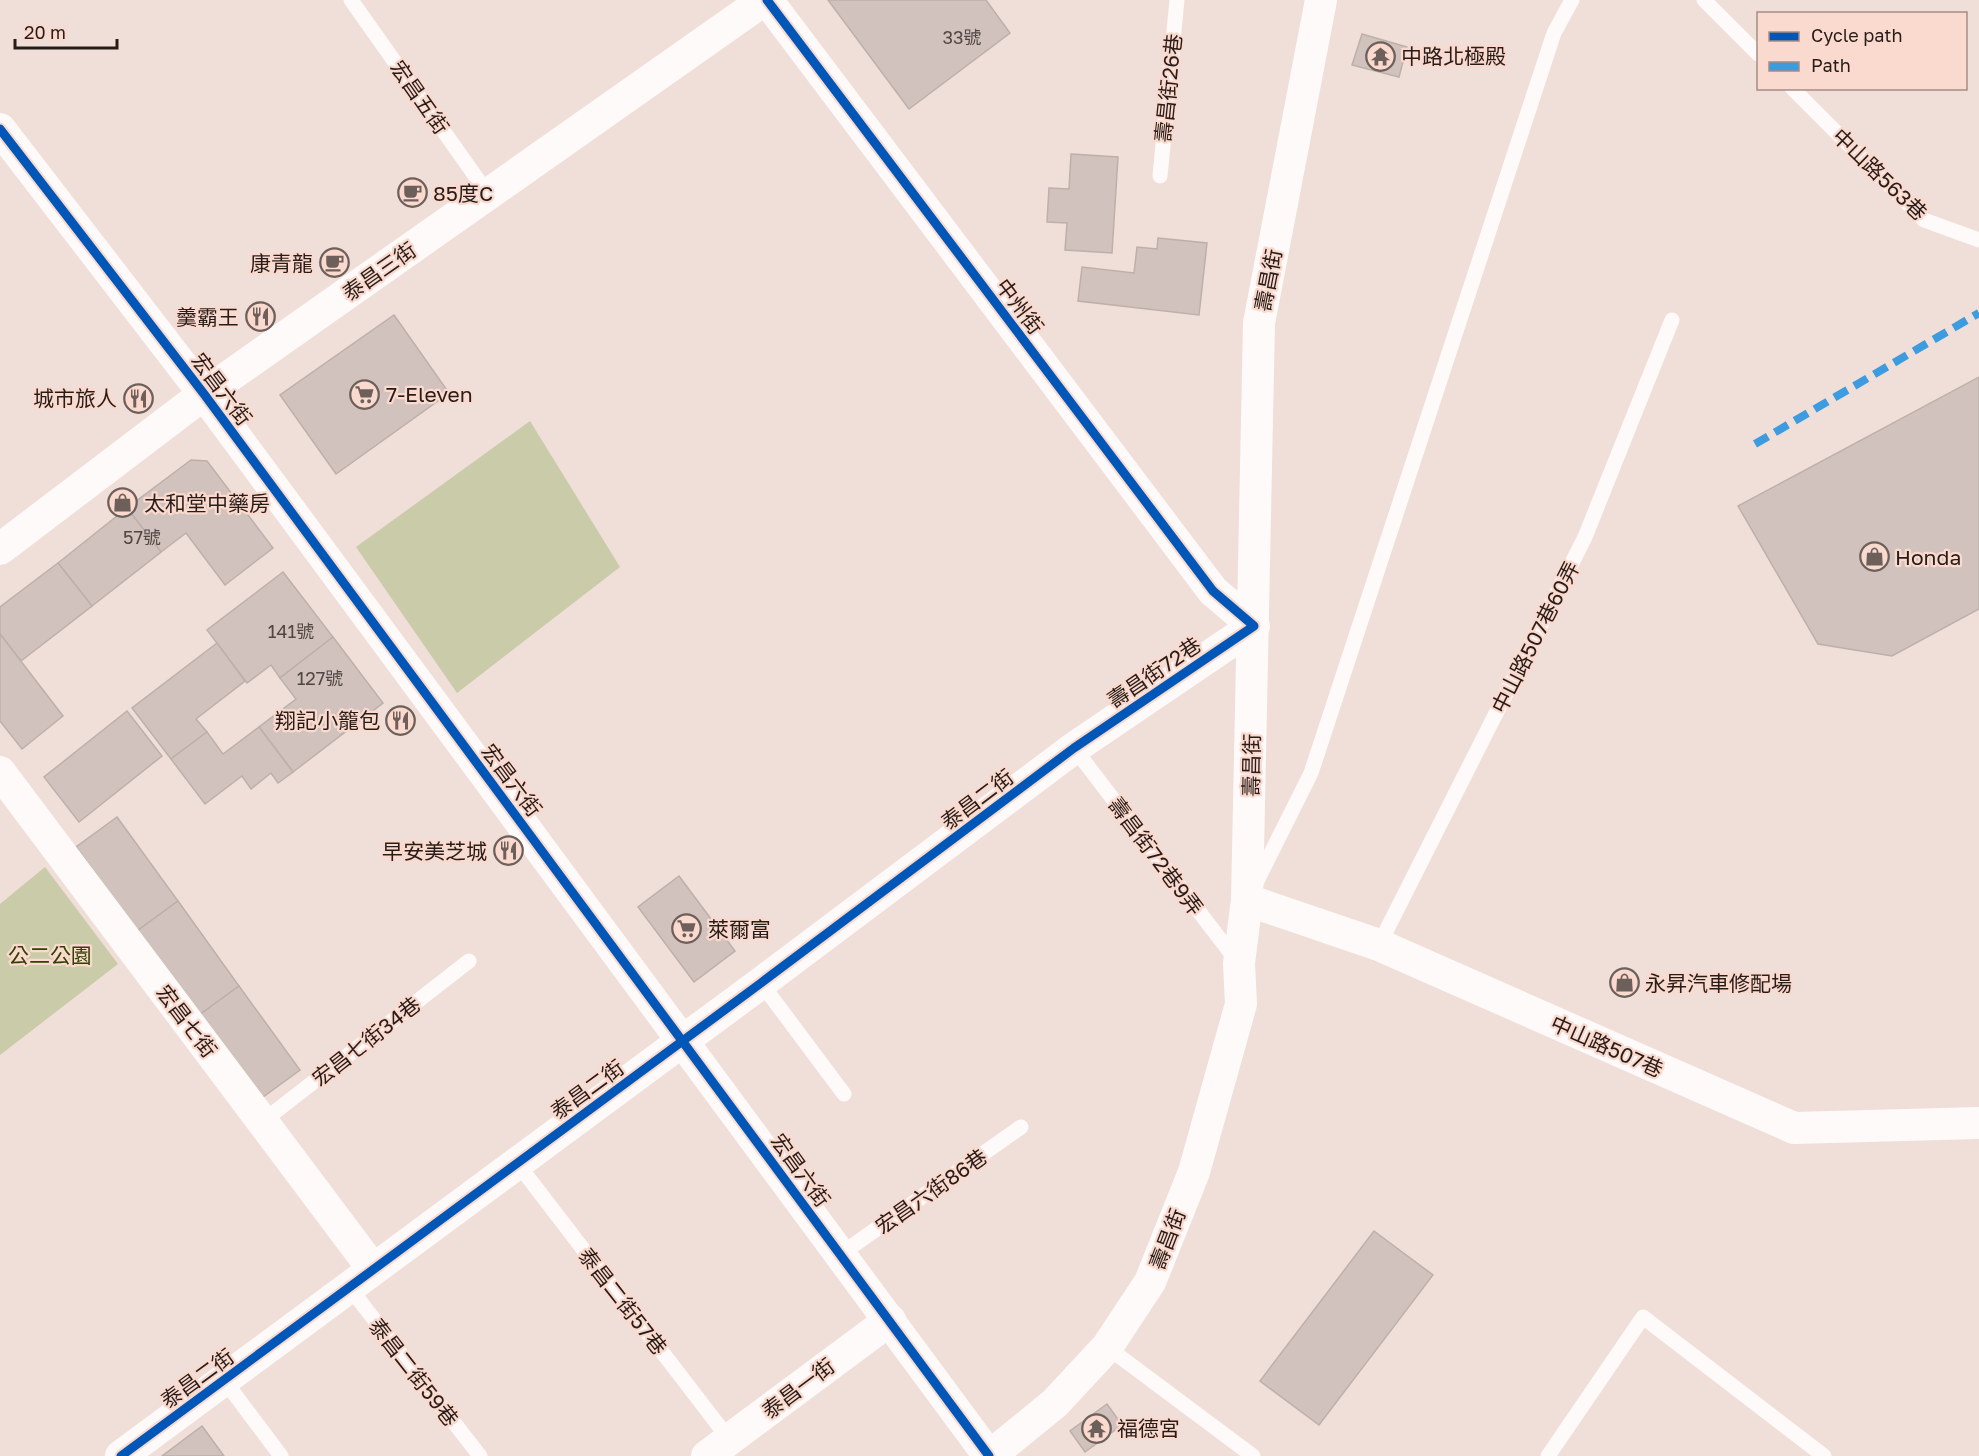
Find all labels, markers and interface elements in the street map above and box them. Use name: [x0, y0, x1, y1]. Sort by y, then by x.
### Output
scale bar: [15, 12, 117, 50]
legend: [1757, 12, 1967, 90]
text: 20 m: [24, 21, 66, 43]
text: Cycle path: [1811, 24, 1903, 46]
house number: 33號: [942, 26, 982, 48]
street label: 壽昌街26巷: [1149, 32, 1187, 144]
temple icon: 中路北極殿: [1364, 40, 1396, 72]
place label: 中路北極殿: [1401, 43, 1506, 69]
text: Path: [1811, 54, 1851, 76]
street label: 宏昌五街: [385, 55, 455, 139]
street label: 中山路563巷: [1827, 123, 1933, 225]
cafe icon: 85度C: [396, 177, 428, 209]
place label: 85度C: [433, 180, 493, 206]
street label: 泰昌三街: [337, 236, 421, 306]
cafe icon: 康青龍: [318, 247, 350, 279]
street label: 壽昌街: [1249, 247, 1287, 313]
place label: 康青龍: [250, 250, 313, 276]
street label: 中州街: [991, 273, 1049, 339]
restaurant icon: 羹霸王: [244, 301, 276, 333]
place label: 羹霸王: [176, 304, 239, 330]
street label: 宏昌六街: [186, 348, 258, 430]
supermarket icon: 7-Eleven: [349, 378, 381, 410]
place label: 7-Eleven: [386, 381, 473, 407]
restaurant icon: 城市旅人: [122, 382, 154, 414]
place label: 城市旅人: [33, 385, 117, 411]
shop icon: 太和堂中藥房: [107, 487, 139, 519]
place label: 太和堂中藥房: [144, 490, 270, 516]
house number: 57號: [123, 526, 161, 548]
shop icon: Honda: [1858, 541, 1890, 573]
place label: Honda: [1895, 544, 1961, 570]
street label: 中山路507巷60弄: [1485, 557, 1585, 717]
house number: 141號: [268, 620, 314, 642]
street label: 壽昌街72巷: [1102, 631, 1206, 713]
house number: 127號: [297, 667, 343, 689]
restaurant icon: 翔記小籠包: [385, 704, 417, 736]
place label: 翔記小籠包: [275, 707, 380, 733]
street label: 壽昌街: [1237, 733, 1265, 797]
street label: 宏昌六街: [476, 739, 548, 821]
street label: 泰昌二街: [936, 763, 1018, 835]
street label: 壽昌街72巷9弄: [1103, 792, 1209, 920]
restaurant icon: 早安美芝城: [492, 835, 524, 867]
place label: 早安美芝城: [382, 838, 487, 864]
supermarket icon: 萊爾富: [671, 913, 703, 945]
place label: 萊爾富: [708, 916, 771, 942]
park label: 公二公園: [8, 942, 92, 968]
shop icon: 永昇汽車修配場: [1608, 967, 1640, 999]
place label: 永昇汽車修配場: [1645, 970, 1792, 996]
street label: 宏昌七街: [151, 980, 223, 1062]
street label: 宏昌七街34巷: [307, 991, 425, 1091]
street label: 中山路507巷: [1547, 1010, 1667, 1082]
street label: 泰昌二街: [545, 1054, 629, 1124]
street label: 宏昌六街: [766, 1128, 836, 1212]
street label: 宏昌六街86巷: [870, 1143, 992, 1239]
street label: 壽昌街: [1144, 1205, 1190, 1273]
street label: 泰昌二街57巷: [573, 1242, 673, 1360]
street label: 泰昌二街59巷: [364, 1313, 464, 1431]
street label: 泰昌二街: [155, 1343, 239, 1413]
street label: 泰昌一街: [757, 1352, 839, 1424]
temple icon: 福德宮: [1080, 1412, 1112, 1444]
place label: 福德宮: [1117, 1415, 1180, 1441]

